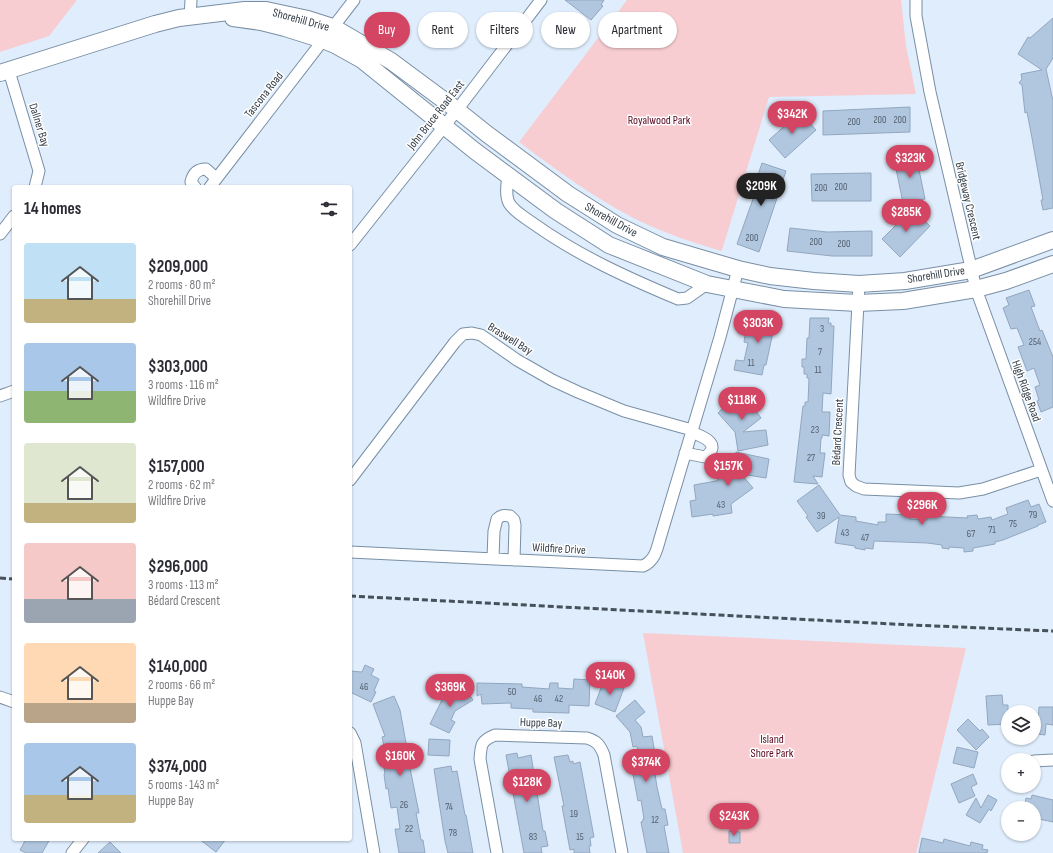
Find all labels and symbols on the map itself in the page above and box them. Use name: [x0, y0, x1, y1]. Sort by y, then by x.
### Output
street label: Shorehill Drive: [271, 5, 331, 35]
street label: Tascona Road: [241, 69, 287, 121]
street label: John Bruce Road East: [404, 77, 468, 154]
street label: Dallner Bay: [25, 101, 53, 149]
pin: $342K: [764, 101, 820, 135]
park label: Royalwood Park: [628, 113, 691, 128]
house number: 200: [873, 114, 887, 126]
house number: 200: [893, 114, 907, 126]
house number: 200: [847, 116, 861, 128]
pin: $323K: [882, 145, 938, 179]
street label: Bridgeway Crescent: [952, 160, 984, 242]
pin: $209K: [733, 173, 789, 207]
house number: 200: [834, 181, 848, 193]
house number: 200: [814, 182, 828, 194]
street label: Shorehill Drive: [582, 199, 640, 241]
pin: $285K: [878, 199, 934, 233]
house number: 200: [745, 232, 759, 244]
house number: 200: [809, 236, 823, 248]
house number: 200: [837, 238, 851, 250]
street label: Shorehill Drive: [906, 263, 966, 287]
pin: $303K: [730, 310, 786, 344]
street label: Braswell Bay: [485, 319, 535, 359]
house number: 3: [820, 323, 824, 335]
house number: 254: [1029, 336, 1041, 348]
house number: 7: [818, 346, 822, 358]
house number: 11: [748, 357, 755, 369]
street label: High Ridge Road: [1008, 358, 1044, 424]
house number: 11: [815, 364, 822, 376]
pin: $118K: [714, 387, 770, 421]
street label: Bédard Crescent: [829, 398, 847, 466]
house number: 23: [811, 424, 819, 436]
house number: 27: [807, 452, 815, 464]
pin: $157K: [700, 453, 756, 487]
pin: $296K: [894, 492, 950, 526]
house number: 43: [717, 499, 725, 511]
house number: 79: [1029, 509, 1037, 521]
house number: 39: [817, 510, 825, 522]
house number: 75: [1009, 518, 1017, 530]
house number: 71: [988, 524, 996, 536]
house number: 43: [841, 527, 849, 539]
house number: 67: [967, 528, 975, 540]
house number: 47: [861, 532, 869, 544]
street label: Wildfire Drive: [532, 540, 586, 558]
pin: $140K: [582, 662, 638, 696]
pin: $369K: [422, 674, 478, 708]
house number: 46: [360, 681, 368, 693]
house number: 50: [508, 686, 516, 698]
house number: 46: [534, 693, 542, 705]
house number: 42: [555, 693, 563, 705]
street label: Huppe Bay: [520, 715, 563, 731]
park label: Island Shore Park: [751, 732, 794, 761]
pin: $160K: [372, 743, 428, 777]
pin: $374K: [618, 749, 674, 783]
pin: $128K: [499, 769, 555, 803]
house number: 26: [400, 799, 408, 811]
house number: 74: [445, 801, 453, 813]
pin: $243K: [706, 803, 762, 837]
house number: 19: [570, 808, 578, 820]
house number: 12: [651, 814, 659, 826]
house number: 22: [405, 823, 413, 835]
house number: 78: [449, 827, 457, 839]
house number: 83: [529, 831, 537, 843]
house number: 15: [576, 831, 584, 843]

